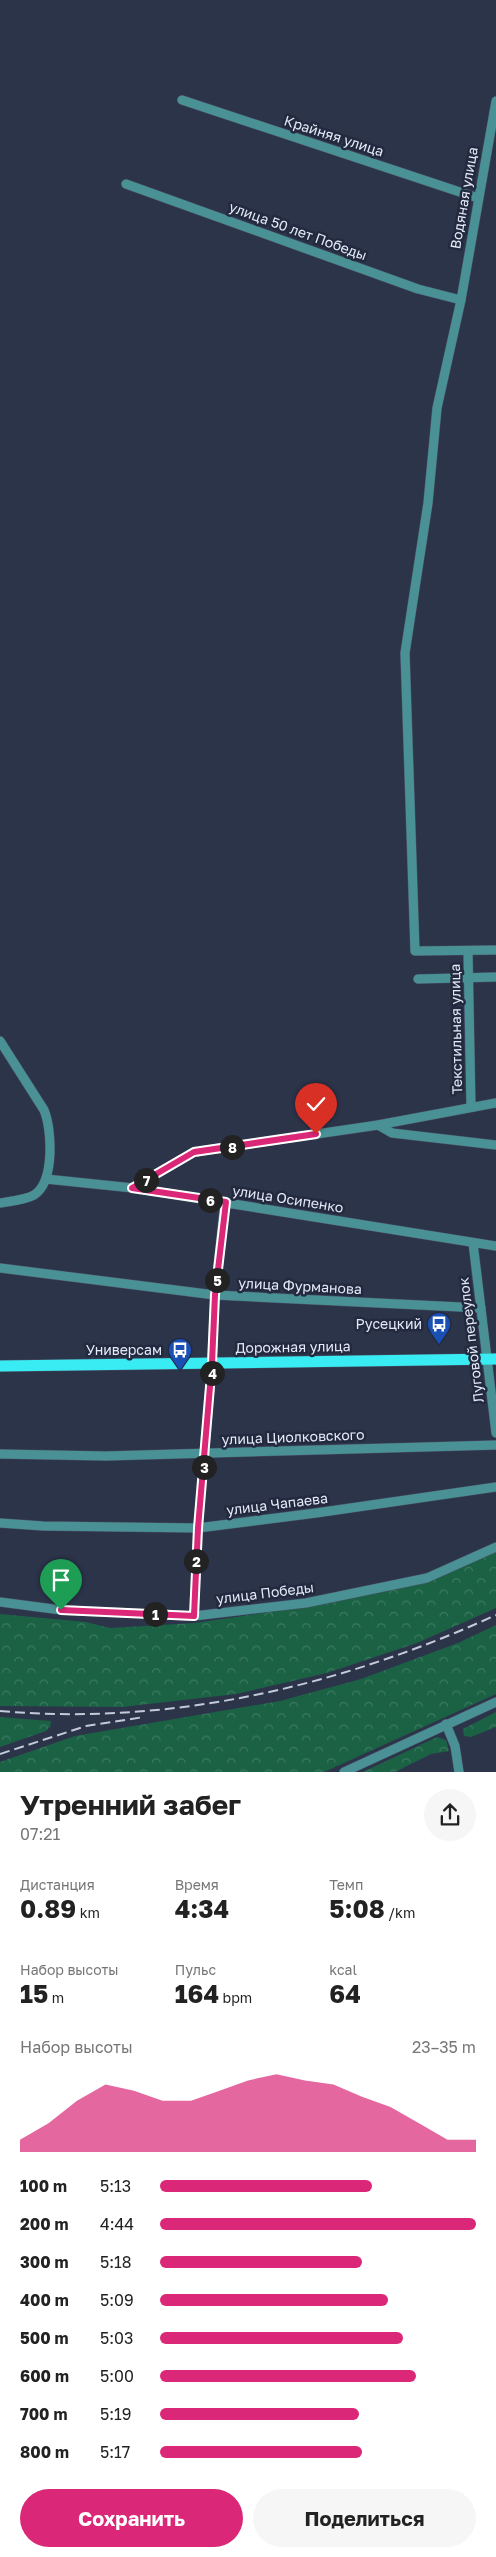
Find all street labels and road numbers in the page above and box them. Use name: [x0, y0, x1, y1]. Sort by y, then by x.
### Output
street label: Крайняя улица: [282, 111, 386, 160]
street label: Водяная улица: [446, 146, 481, 250]
street label: улица 50 лет Победы: [227, 198, 369, 263]
street label: Текстильная улица: [446, 963, 465, 1095]
street label: улица Осипенко: [231, 1181, 345, 1216]
street label: улица Фурманова: [238, 1274, 362, 1297]
street label: Луговой переулок: [454, 1276, 487, 1404]
street label: Дорожная улица: [235, 1337, 351, 1356]
street label: улица Циолковского: [221, 1426, 365, 1447]
street label: улица Чапаева: [225, 1489, 329, 1518]
street label: улица Победы: [215, 1578, 315, 1607]

